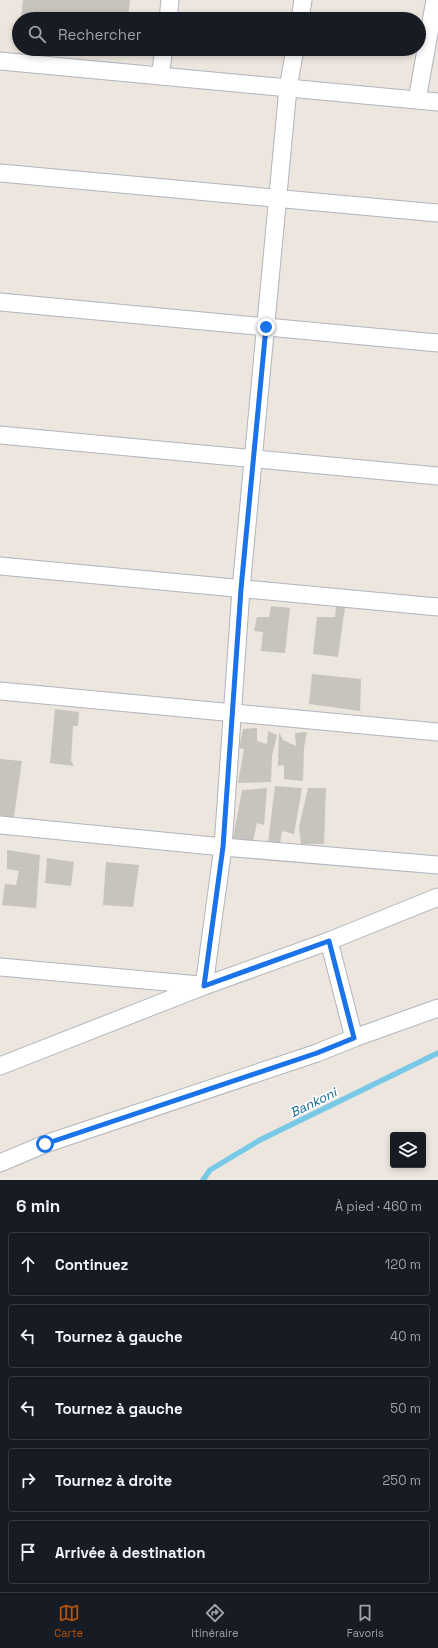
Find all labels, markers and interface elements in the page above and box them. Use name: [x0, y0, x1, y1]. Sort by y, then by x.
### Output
search box: [12, 12, 426, 56]
icon: search: [26, 23, 48, 45]
text: Rechercher: [58, 25, 141, 44]
route end: [257, 318, 275, 336]
water label: Bankoni: [287, 1083, 341, 1121]
map controls: [390, 1132, 426, 1168]
button: layers: [390, 1132, 426, 1168]
route start: [36, 1135, 54, 1153]
text: 6 min: [16, 1195, 60, 1217]
text: À pied · 460 m: [335, 1198, 422, 1215]
icon: ahead: [17, 1253, 39, 1275]
text: Continuez: [55, 1255, 128, 1274]
text: 120 m: [385, 1256, 421, 1273]
icon: left: [17, 1325, 39, 1347]
text: Tournez à gauche: [55, 1327, 183, 1346]
text: 40 m: [390, 1328, 421, 1345]
icon: left: [17, 1397, 39, 1419]
text: Tournez à gauche: [55, 1399, 183, 1418]
text: 50 m: [390, 1400, 421, 1417]
icon: right: [17, 1469, 39, 1491]
text: Tournez à droite: [55, 1471, 172, 1490]
text: 250 m: [383, 1472, 421, 1489]
icon: arrive: [17, 1541, 39, 1563]
text: Arrivée à destination: [55, 1543, 205, 1562]
tab: Carte: [54, 1602, 83, 1640]
tab: Itinéraire: [191, 1602, 239, 1640]
tab: Favoris: [347, 1602, 384, 1640]

